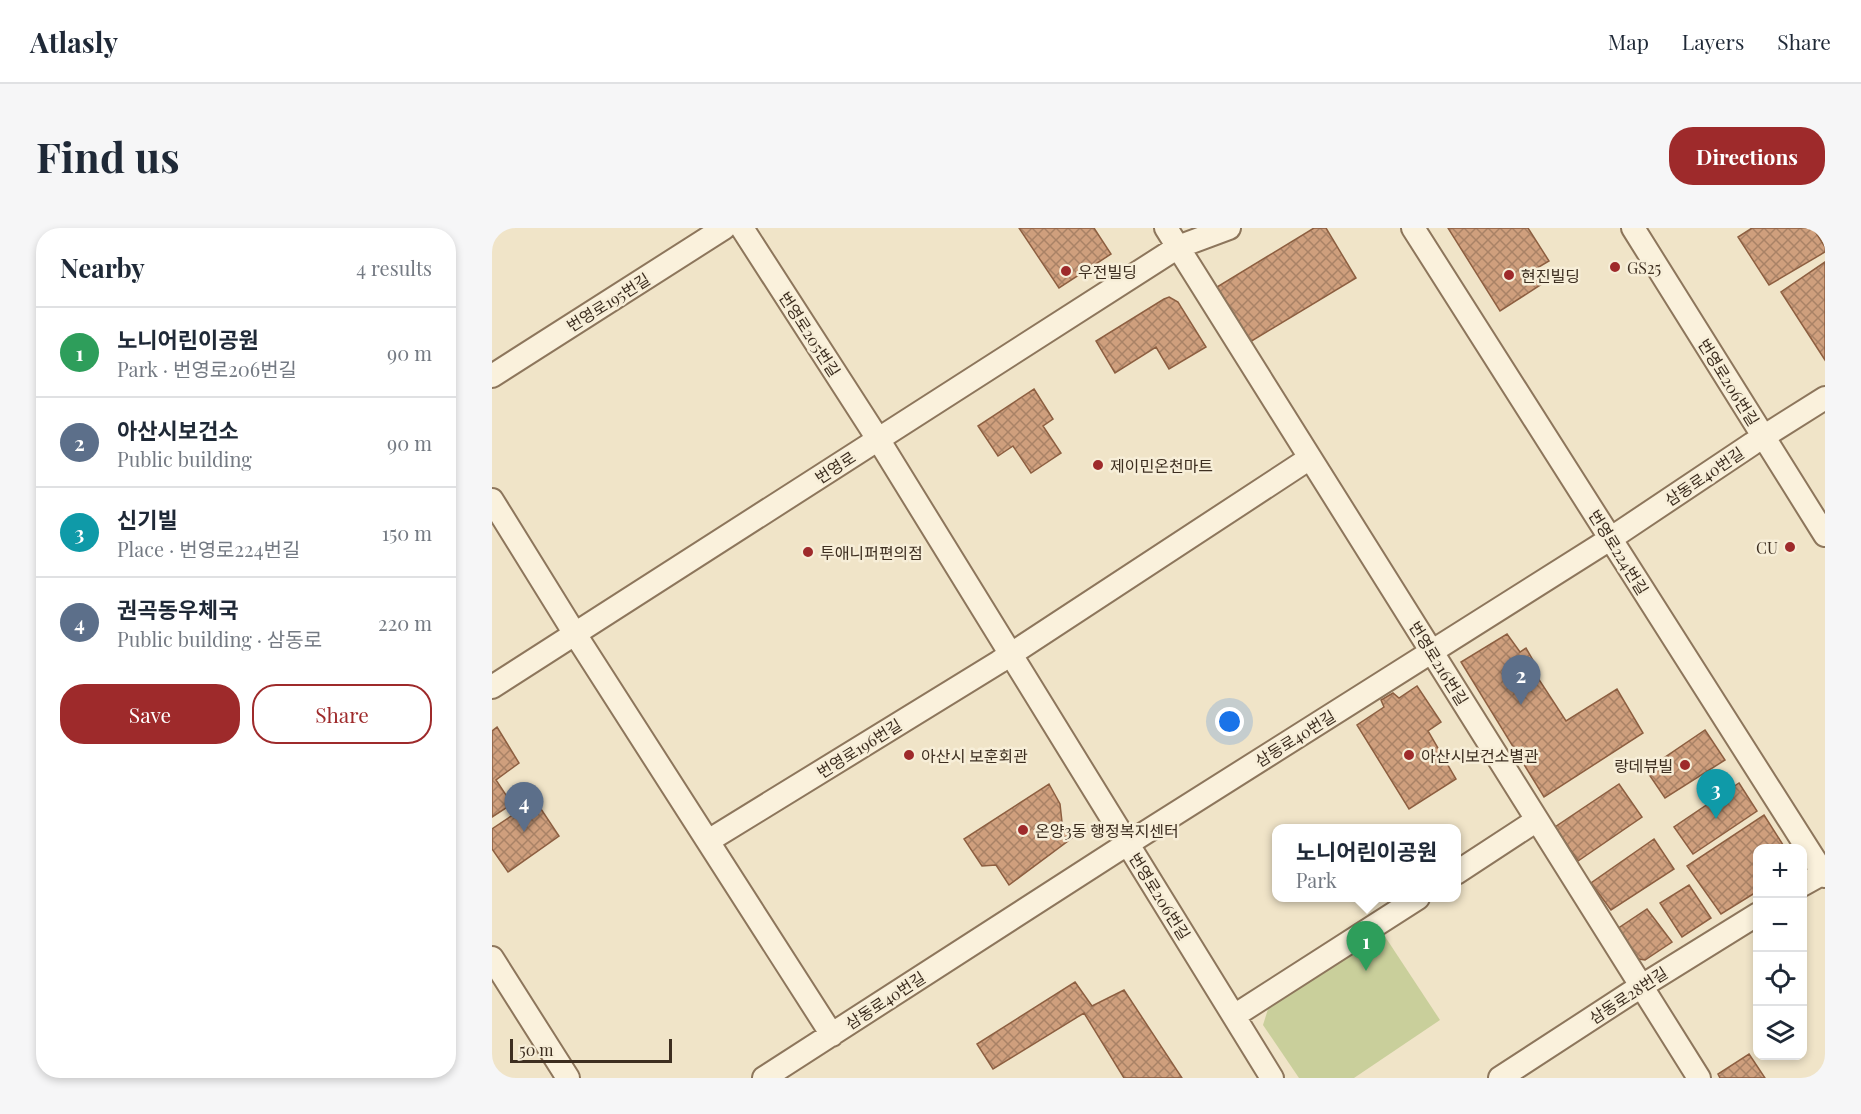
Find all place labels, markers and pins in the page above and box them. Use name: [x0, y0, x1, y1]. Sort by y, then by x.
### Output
place label: GS25: [1627, 257, 1661, 278]
marker: GS25: [1608, 260, 1622, 274]
place label: 우전빌딩: [1078, 261, 1137, 282]
marker: 우전빌딩: [1059, 264, 1073, 278]
place label: 현진빌딩: [1521, 265, 1580, 286]
marker: 현진빌딩: [1502, 268, 1516, 282]
place label: 제이민온천마트: [1110, 455, 1213, 476]
marker: 제이민온천마트: [1091, 458, 1105, 472]
place label: CU: [1756, 537, 1778, 558]
marker: CU: [1783, 540, 1797, 554]
place label: 투애니퍼편의점: [820, 542, 923, 563]
marker: 투애니퍼편의점: [801, 545, 815, 559]
pin: 2: [1502, 656, 1540, 705]
place label: 아산시 보훈회관: [921, 745, 1028, 766]
place label: 아산시보건소별관: [1421, 745, 1539, 766]
marker: 아산시 보훈회관: [902, 748, 916, 762]
marker: 아산시보건소별관: [1402, 748, 1416, 762]
place label: 랑데뷰빌: [1614, 755, 1673, 776]
marker: 랑데뷰빌: [1678, 758, 1692, 772]
pin: 3: [1696, 770, 1736, 819]
pin: 4: [504, 782, 543, 832]
place label: 온양3동 행정복지센터: [1035, 820, 1179, 841]
marker: 온양3동 행정복지센터: [1016, 823, 1030, 837]
pin: 1: [1346, 922, 1386, 971]

